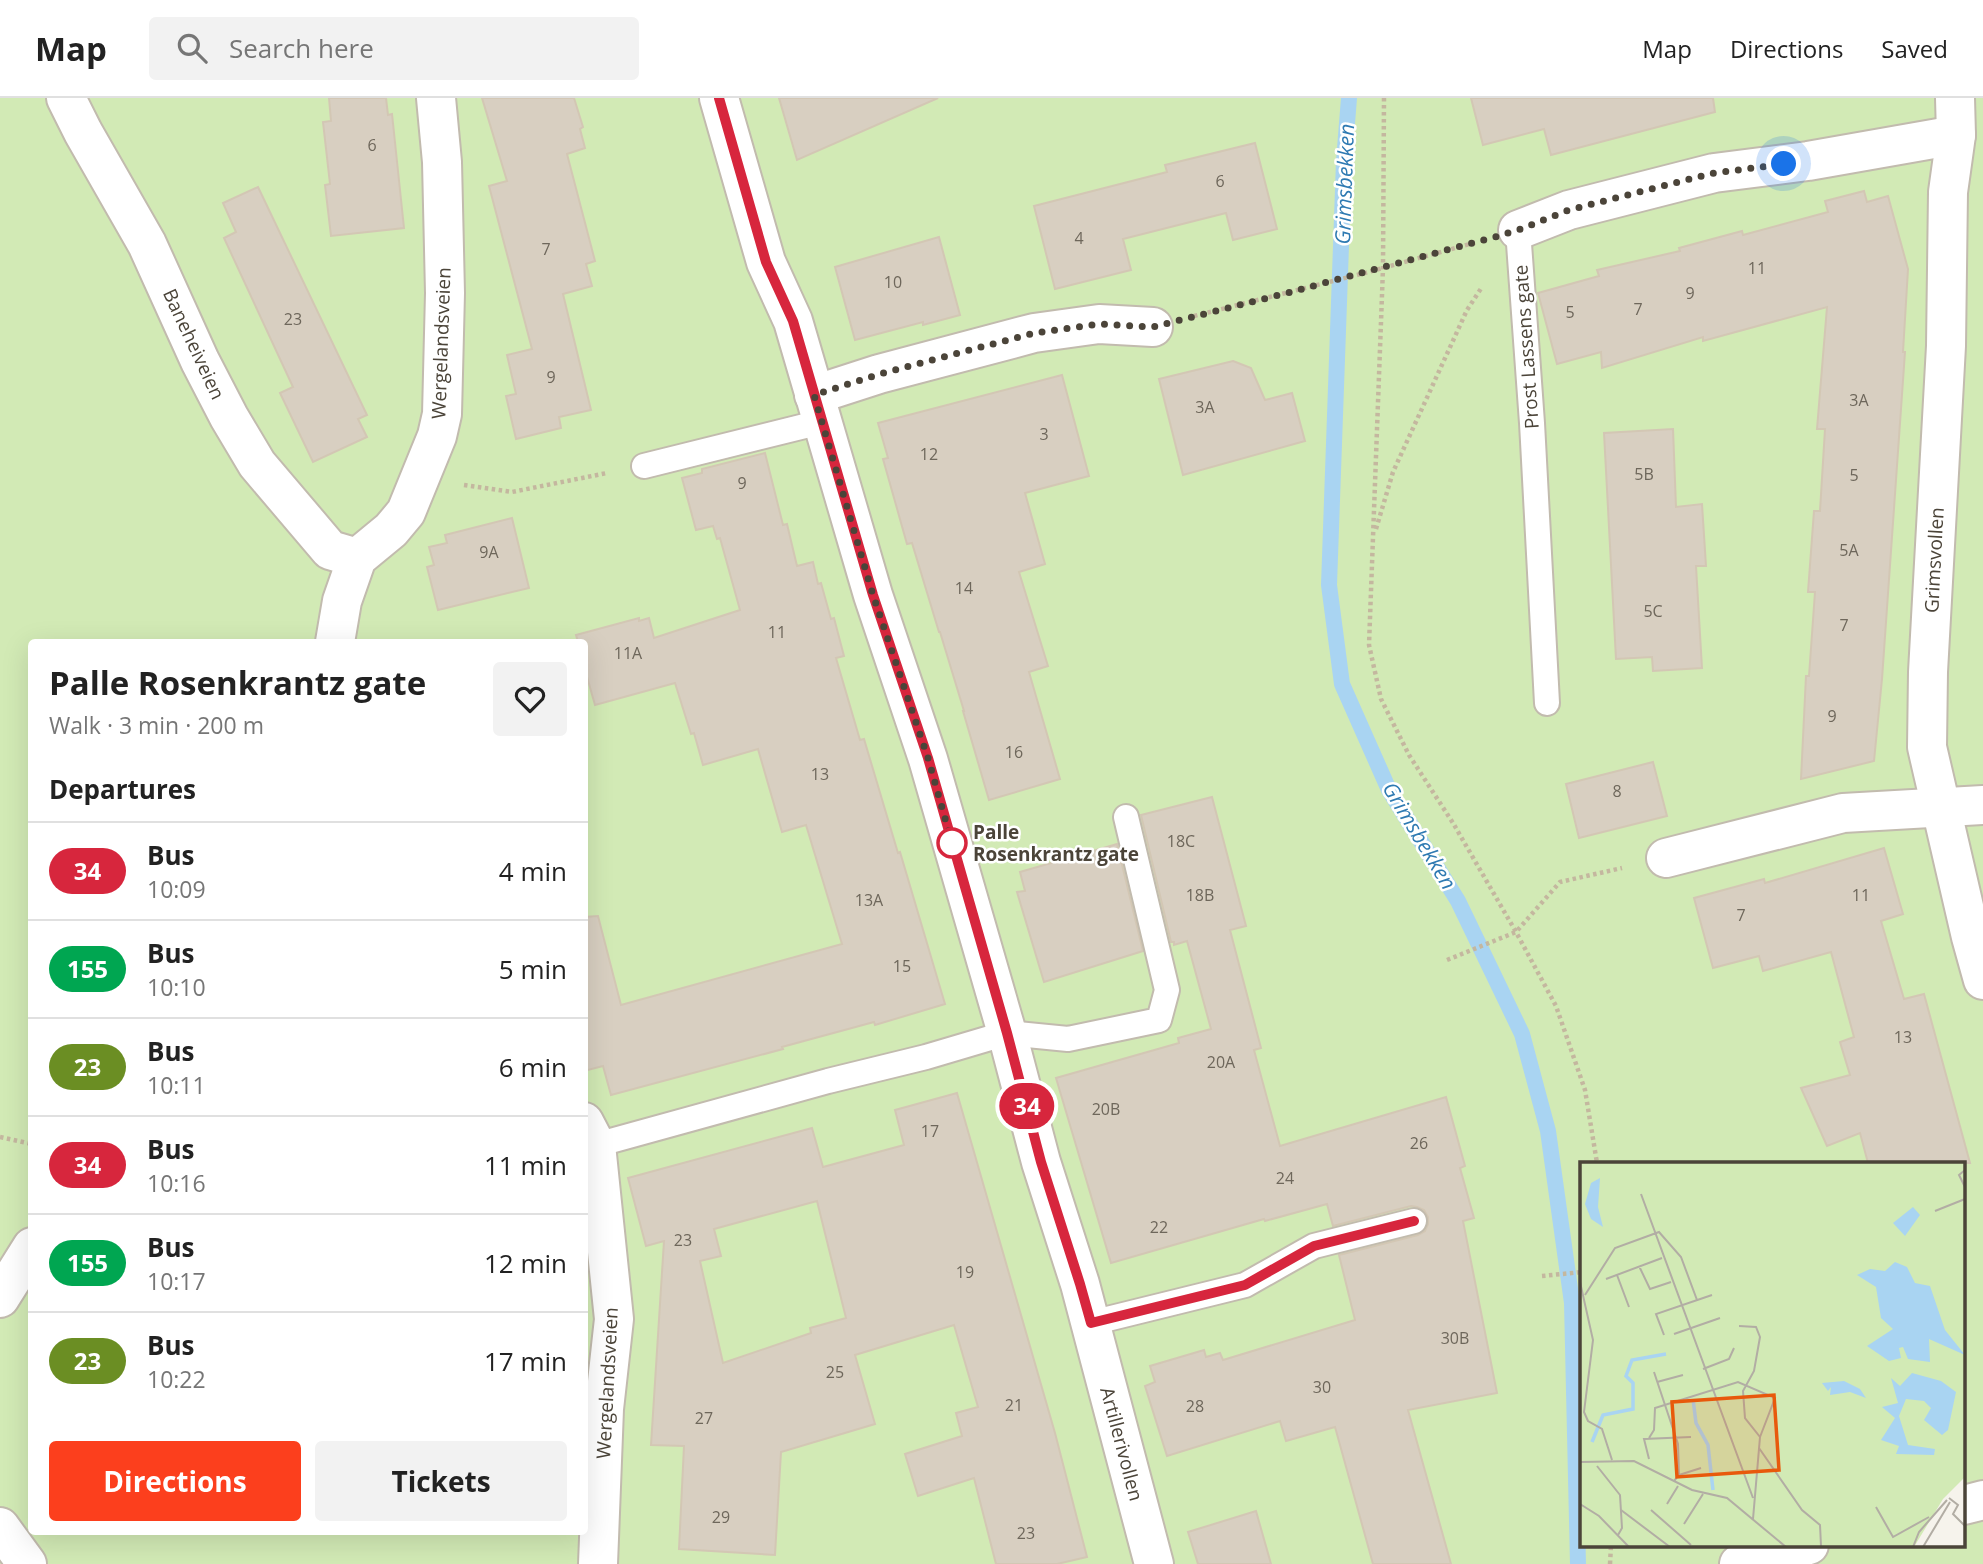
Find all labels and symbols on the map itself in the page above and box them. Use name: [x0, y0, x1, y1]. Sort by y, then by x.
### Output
water label: Grimsbekken: [1328, 123, 1360, 245]
house number: 6: [367, 134, 377, 156]
your location: [1766, 146, 1801, 181]
house number: 6: [1215, 170, 1225, 192]
house number: 4: [1074, 227, 1084, 249]
house number: 7: [541, 238, 551, 260]
house number: 11: [1748, 257, 1766, 279]
street label: Prost Lassens gate: [1507, 264, 1545, 430]
street label: Wergelandsveien: [425, 267, 457, 419]
house number: 10: [884, 271, 902, 293]
house number: 9: [1685, 282, 1695, 304]
street label: Baneheiveien: [157, 284, 231, 404]
house number: 7: [1633, 298, 1643, 320]
house number: 5: [1565, 301, 1575, 323]
house number: 23: [284, 308, 302, 330]
house number: 9: [546, 366, 556, 388]
house number: 3A: [1849, 389, 1870, 411]
house number: 3A: [1195, 396, 1216, 418]
house number: 3: [1039, 423, 1049, 445]
house number: 12: [920, 443, 938, 465]
house number: 5B: [1634, 463, 1654, 485]
house number: 5: [1849, 464, 1859, 486]
house number: 9: [737, 472, 747, 494]
street label: Grimsvollen: [1918, 506, 1950, 614]
house number: 5A: [1839, 539, 1860, 561]
house number: 9A: [479, 541, 500, 563]
house number: 14: [955, 577, 973, 599]
house number: 5C: [1643, 600, 1663, 622]
house number: 7: [1839, 614, 1849, 636]
house number: 11: [768, 621, 786, 643]
house number: 11A: [614, 642, 643, 664]
house number: 9: [1827, 705, 1837, 727]
house number: 16: [1005, 741, 1023, 763]
house number: 13: [811, 763, 829, 785]
water label: Grimsbekken: [1377, 776, 1463, 895]
house number: 8: [1612, 780, 1622, 802]
place label: Palle Rosenkrantz gate: [973, 819, 1139, 867]
marker: Palle Rosenkrantz gate: [937, 828, 967, 858]
house number: 18C: [1167, 830, 1195, 852]
house number: 18B: [1186, 884, 1214, 906]
house number: 11: [1852, 884, 1870, 906]
house number: 13A: [855, 889, 884, 911]
house number: 7: [1736, 904, 1746, 926]
house number: 15: [893, 955, 911, 977]
house number: 13: [1894, 1026, 1912, 1048]
house number: 20A: [1207, 1051, 1236, 1073]
line badge: 34: [996, 1083, 1058, 1129]
house number: 20B: [1092, 1098, 1120, 1120]
house number: 17: [921, 1120, 939, 1142]
house number: 26: [1410, 1132, 1428, 1154]
inset map: [1580, 1162, 1966, 1546]
house number: 24: [1276, 1167, 1294, 1189]
house number: 22: [1150, 1216, 1168, 1238]
house number: 23: [674, 1229, 692, 1251]
house number: 19: [956, 1261, 974, 1283]
street label: Wergelandsveien: [590, 1306, 624, 1460]
house number: 30B: [1441, 1327, 1469, 1349]
house number: 25: [826, 1361, 844, 1383]
house number: 30: [1313, 1376, 1331, 1398]
street label: Artillerivollen: [1094, 1384, 1150, 1504]
house number: 21: [1005, 1394, 1023, 1416]
house number: 28: [1186, 1395, 1204, 1417]
house number: 27: [695, 1407, 713, 1429]
house number: 29: [712, 1506, 730, 1528]
house number: 23: [1017, 1522, 1035, 1544]

